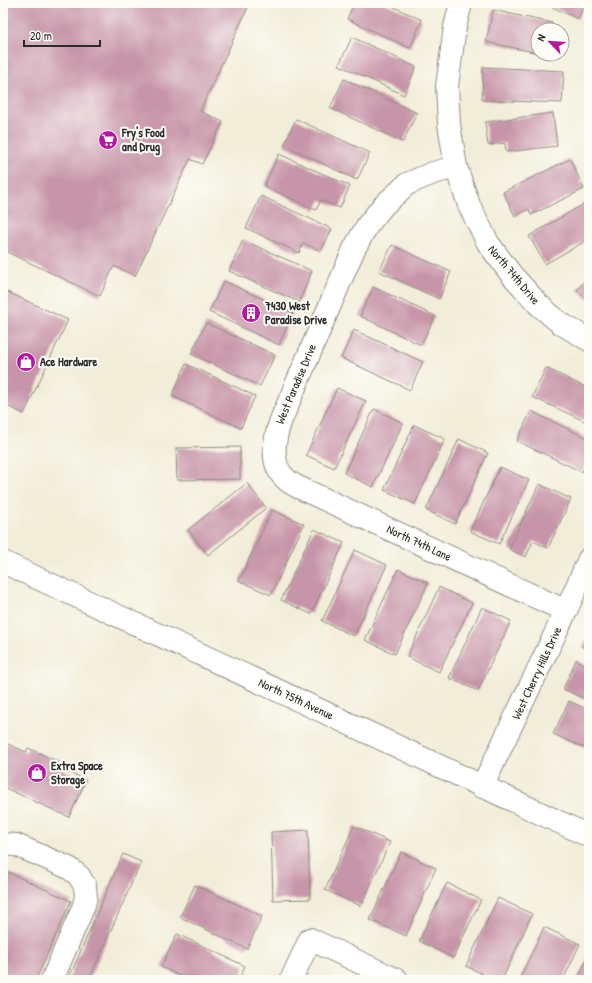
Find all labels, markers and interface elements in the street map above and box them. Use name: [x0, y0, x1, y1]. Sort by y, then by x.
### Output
scale bar: [24, 22, 100, 48]
north arrow: [530, 22, 570, 62]
text: 20 m: [30, 27, 52, 44]
text: N: [533, 32, 549, 43]
place label: Fry's Food and Drug: [121, 124, 165, 156]
supermarket icon: Fry's Food and Drug: [97, 129, 119, 151]
street label: North 74th Drive: [484, 241, 544, 308]
place label: 7430 West Paradise Drive: [264, 297, 327, 328]
building icon: 7430 West Paradise Drive: [240, 302, 262, 324]
street label: West Paradise Drive: [271, 341, 320, 427]
shop icon: Ace Hardware: [15, 351, 37, 373]
place label: Ace Hardware: [40, 353, 98, 370]
street label: North 74th Lane: [384, 520, 454, 565]
street label: West Cherry Hills Drive: [508, 623, 566, 722]
street label: North 75th Avenue: [256, 674, 337, 723]
place label: Extra Space Storage: [51, 757, 103, 789]
shop icon: Extra Space Storage: [26, 762, 48, 784]

